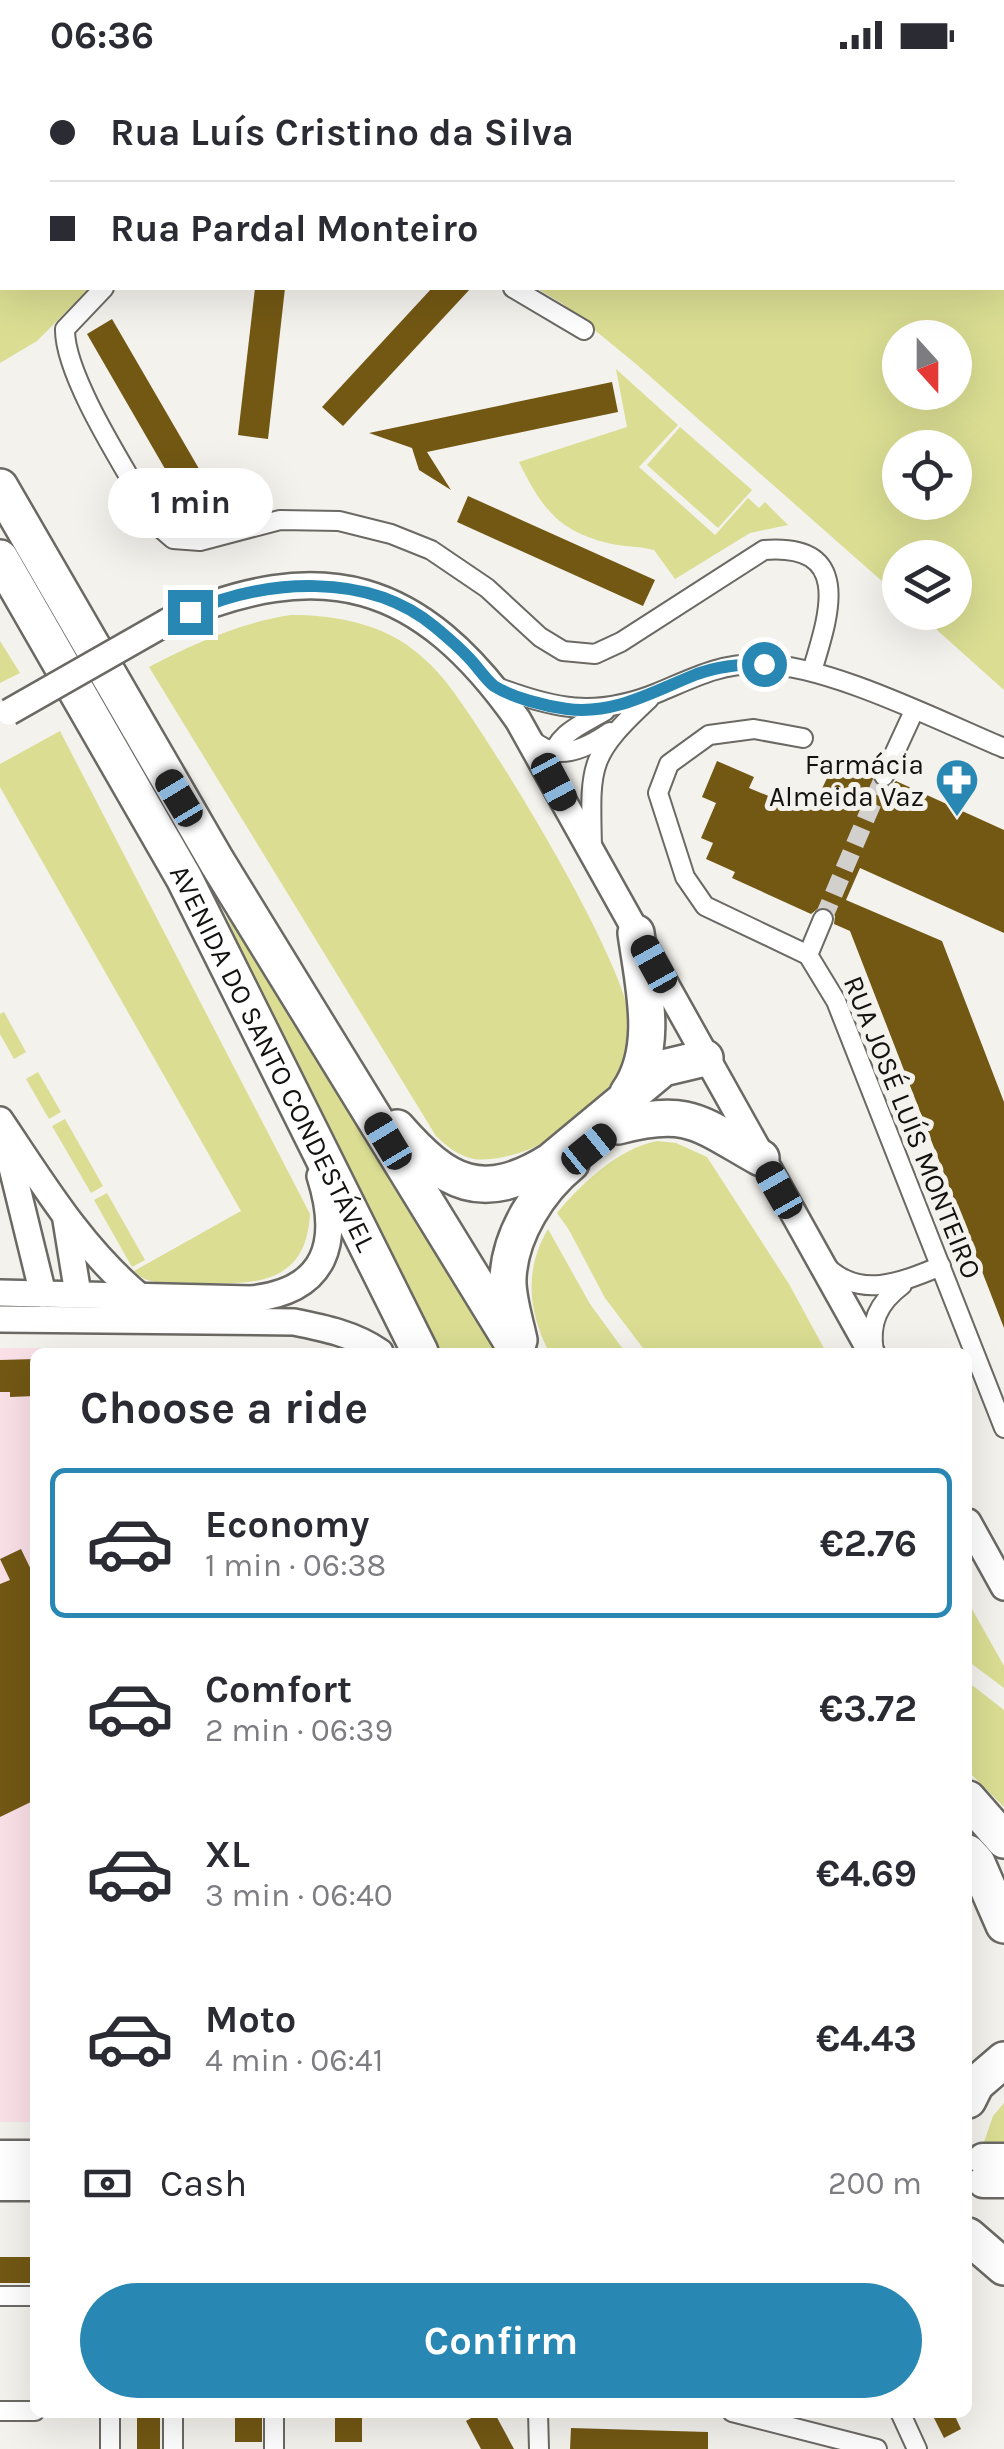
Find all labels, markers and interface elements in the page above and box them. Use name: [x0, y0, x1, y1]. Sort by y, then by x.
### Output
text: 06:36: [50, 13, 154, 58]
text: Rua Luís Cristino da Silva: [110, 110, 574, 155]
text: Rua Pardal Monteiro: [110, 206, 479, 251]
north arrow: [882, 320, 972, 410]
map controls: [882, 320, 972, 630]
button: locate: [882, 430, 972, 520]
callout: 1 min: [108, 467, 272, 537]
text: 1 min: [150, 484, 231, 521]
button: layers: [882, 540, 972, 630]
route end: [168, 590, 213, 635]
route start: [742, 642, 787, 687]
car: [527, 748, 581, 816]
place label: Farmácia Almeida Vaz: [769, 748, 924, 813]
pharmacy icon: Farmácia Almeida Vaz: [934, 757, 980, 818]
car: [151, 765, 207, 831]
street label: AVENIDA DO SANTO CONDESTÁVEL: [163, 859, 383, 1257]
car: [626, 930, 682, 998]
street label: RUA JOSÉ LUÍS MONTEIRO: [837, 971, 989, 1283]
car: [360, 1108, 416, 1174]
car: [556, 1118, 622, 1180]
car: [751, 1157, 807, 1223]
text: Choose a ride: [80, 1382, 368, 1434]
icon: car: [85, 1498, 175, 1588]
text: Economy: [205, 1502, 369, 1547]
text: €2.76: [820, 1521, 917, 1566]
text: 1 min · 06:38: [205, 1547, 386, 1584]
icon: car: [85, 1663, 175, 1753]
text: Comfort: [205, 1667, 352, 1712]
text: €3.72: [819, 1686, 917, 1731]
text: 2 min · 06:39: [205, 1712, 393, 1749]
icon: car: [85, 1828, 175, 1918]
text: XL: [205, 1832, 250, 1877]
text: €4.69: [816, 1851, 917, 1896]
text: 3 min · 06:40: [205, 1877, 393, 1914]
icon: car: [85, 1993, 175, 2083]
text: Moto: [205, 1997, 296, 2042]
text: €4.43: [816, 2016, 917, 2061]
text: 4 min · 06:41: [205, 2042, 383, 2079]
icon: cash: [80, 2156, 135, 2211]
text: Cash: [160, 2161, 247, 2206]
text: 200 m: [828, 2165, 922, 2202]
button: Confirm: [80, 2283, 922, 2398]

